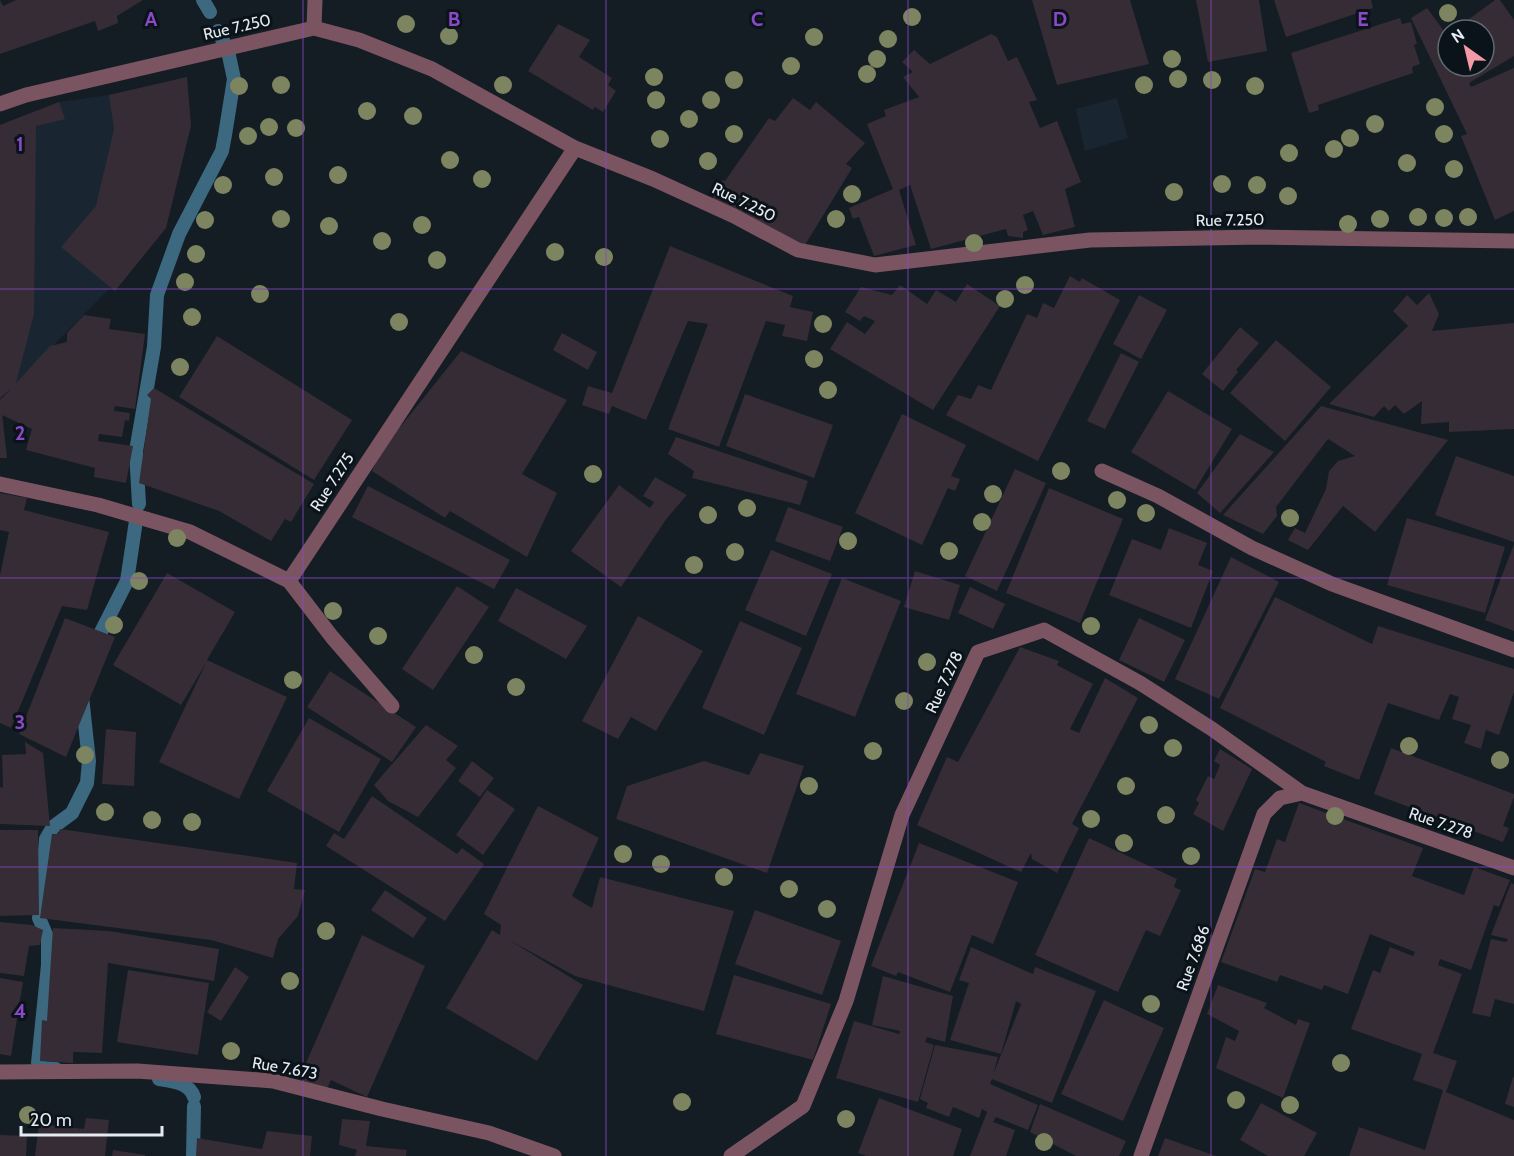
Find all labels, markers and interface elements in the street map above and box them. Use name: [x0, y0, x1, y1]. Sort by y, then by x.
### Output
text: A: [145, 7, 158, 31]
text: B: [448, 7, 460, 31]
text: C: [751, 7, 763, 31]
text: D: [1053, 7, 1067, 31]
text: E: [1357, 7, 1369, 31]
street label: Rue 7.250: [201, 10, 273, 44]
north arrow: [1436, 18, 1496, 78]
text: N: [1448, 25, 1468, 47]
text: 1: [16, 132, 24, 156]
street label: Rue 7.250: [709, 178, 779, 226]
street label: Rue 7.250: [1196, 210, 1264, 230]
text: 2: [15, 421, 25, 445]
street label: Rue 7.275: [306, 449, 358, 515]
street label: Rue 7.278: [921, 648, 967, 716]
text: 3: [15, 710, 25, 734]
street label: Rue 7.278: [1406, 803, 1476, 843]
street label: Rue 7.686: [1172, 923, 1214, 993]
text: 4: [14, 999, 26, 1023]
street label: Rue 7.673: [251, 1053, 319, 1083]
scale bar: [21, 1099, 162, 1137]
text: 20 m: [30, 1109, 72, 1131]

